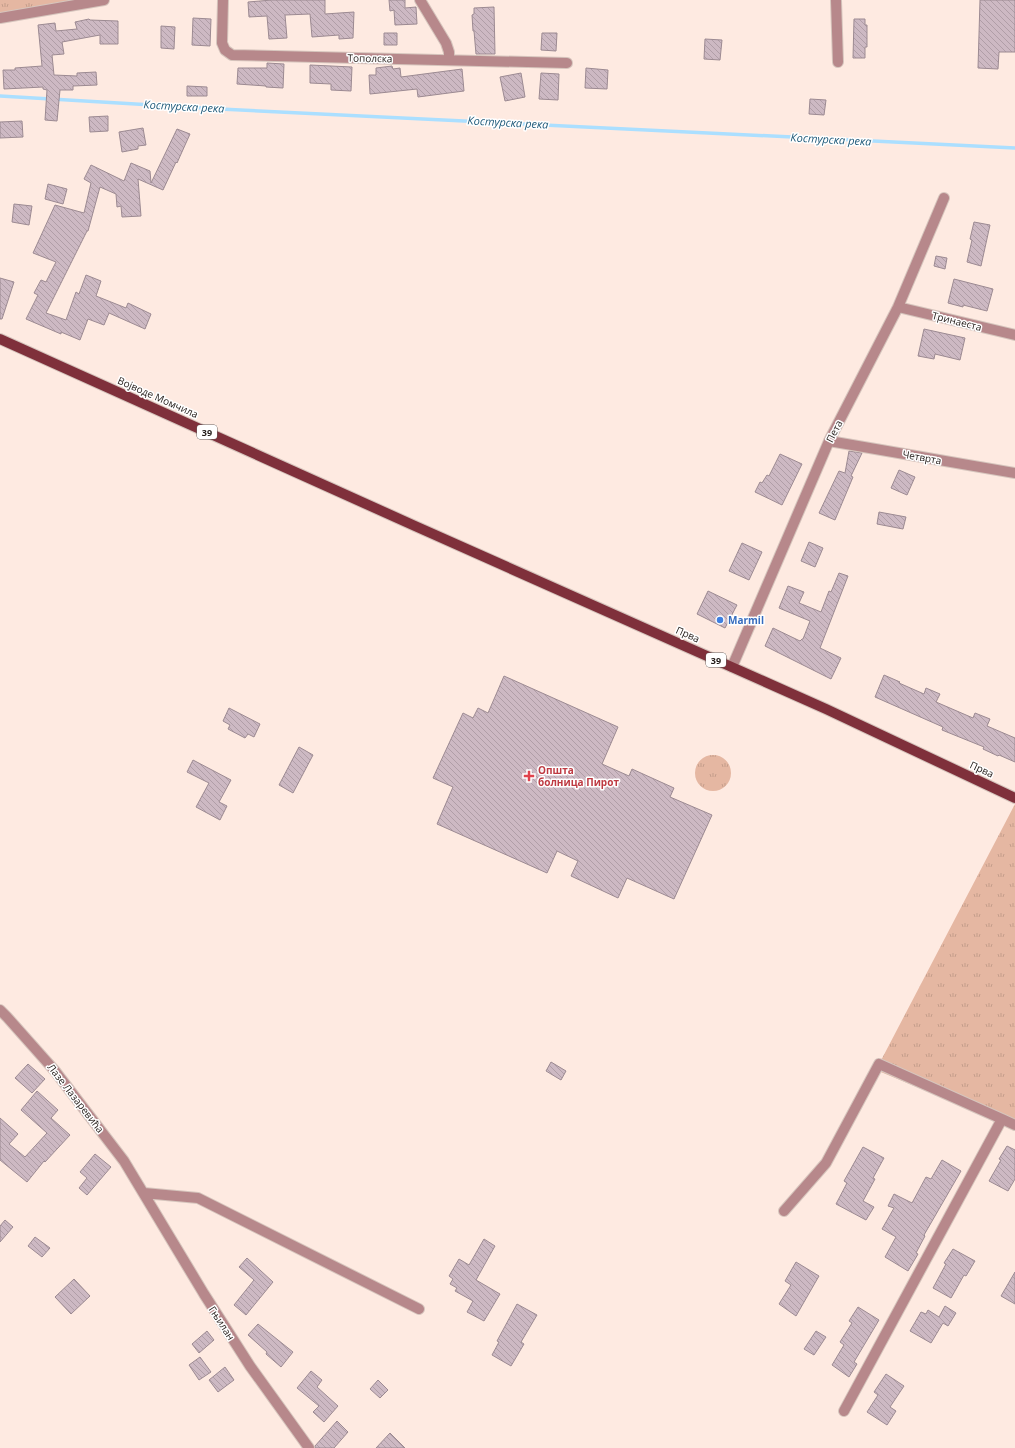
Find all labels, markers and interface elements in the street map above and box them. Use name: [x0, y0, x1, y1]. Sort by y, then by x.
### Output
street label: Тополска: [347, 51, 393, 65]
water label: Костурска река: [143, 96, 225, 116]
water label: Костурска река: [467, 112, 549, 132]
water label: Костурска река: [790, 129, 872, 149]
street label: Тринаеста: [931, 308, 983, 334]
street label: Војводе Момчила: [116, 373, 200, 421]
street label: Пета: [823, 417, 845, 445]
road number: 39: [197, 425, 217, 439]
street label: Четврта: [901, 447, 943, 467]
place label: Marmil: [728, 613, 764, 627]
marker: Marmil: [715, 615, 725, 625]
street label: Прва: [674, 623, 702, 645]
road number: 39: [706, 653, 726, 667]
street label: Прва: [968, 757, 996, 781]
place label: Општа болница Пирот: [538, 763, 619, 789]
marker: Општа болница Пирот: [523, 770, 535, 782]
street label: Лазе Лазаревића: [45, 1061, 107, 1135]
street label: Гњилан: [206, 1303, 238, 1343]

